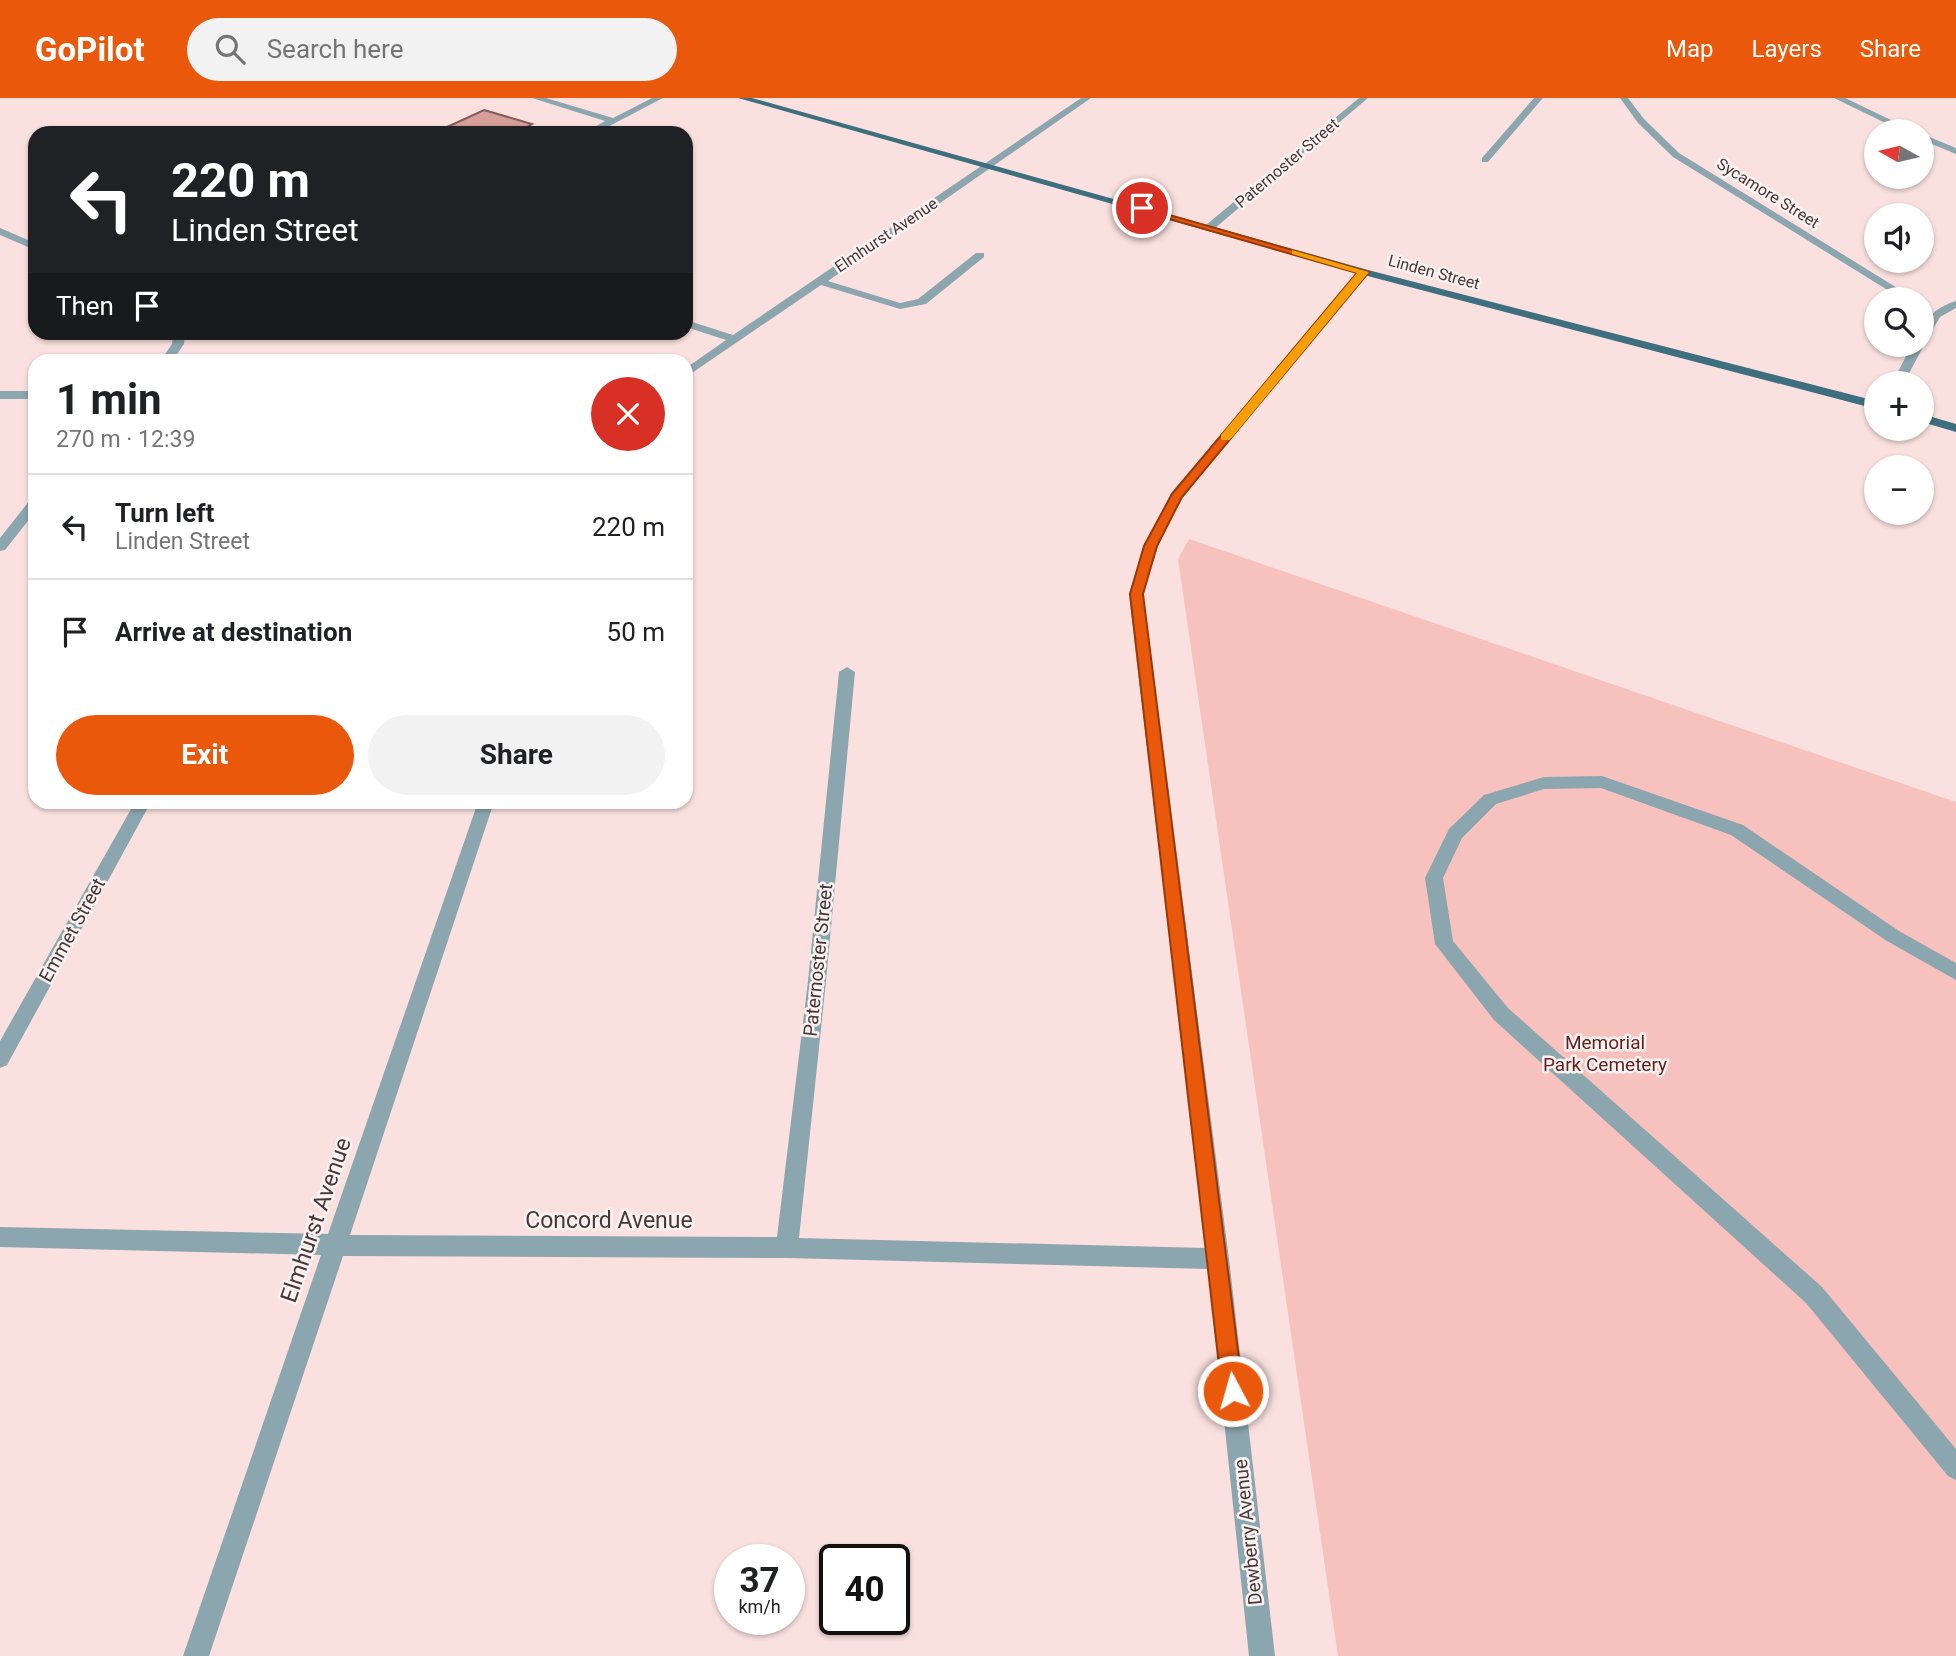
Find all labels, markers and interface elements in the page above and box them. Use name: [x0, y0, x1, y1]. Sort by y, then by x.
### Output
search box: [187, 18, 677, 81]
text: GoPilot: [35, 30, 145, 69]
icon: search: [211, 30, 249, 68]
text: Search here: [267, 34, 403, 64]
text: Map: [1666, 35, 1714, 63]
text: Layers: [1752, 35, 1822, 63]
text: Share: [1860, 35, 1921, 63]
street label: Paternoster Street: [1231, 114, 1343, 212]
north arrow: [1864, 119, 1934, 189]
map controls: [1864, 119, 1934, 525]
text: 220 m: [171, 152, 310, 209]
icon: left: [56, 154, 147, 245]
street label: Sycamore Street: [1713, 154, 1823, 232]
pin: [1112, 178, 1172, 238]
icon: arrive: [1123, 189, 1161, 227]
street label: Elmhurst Avenue: [831, 194, 941, 276]
button: sound: [1864, 203, 1934, 273]
text: Linden Street: [171, 211, 359, 249]
street label: Linden Street: [1386, 251, 1482, 293]
icon: arrive: [128, 287, 166, 325]
button: search: [1864, 287, 1934, 357]
text: Then: [56, 291, 114, 321]
button: +: [1864, 371, 1934, 441]
text: 1 min: [56, 375, 162, 424]
button: close: [591, 377, 665, 451]
text: 270 m · 12:39: [56, 426, 195, 453]
button: −: [1864, 455, 1934, 525]
text: Turn left: [115, 498, 214, 528]
icon: left: [56, 508, 94, 546]
text: 220 m: [592, 512, 665, 542]
text: Linden Street: [115, 528, 250, 555]
icon: arrive: [56, 613, 94, 651]
text: Arrive at destination: [115, 617, 352, 647]
text: 50 m: [607, 617, 665, 647]
button: Exit: [56, 715, 354, 795]
button: Share: [368, 715, 665, 795]
street label: Emmet Street: [34, 874, 110, 986]
street label: Paternoster Street: [799, 882, 837, 1038]
park label: Memorial Park Cemetery: [1543, 1031, 1667, 1076]
street label: Elmhurst Avenue: [275, 1134, 357, 1306]
street label: Concord Avenue: [525, 1207, 693, 1234]
position arrow: [1196, 1354, 1270, 1428]
street label: Dewberry Avenue: [1229, 1458, 1267, 1606]
speed limit sign: 40: [819, 1544, 910, 1635]
text: 37: [739, 1560, 780, 1601]
text: km/h: [738, 1596, 781, 1617]

